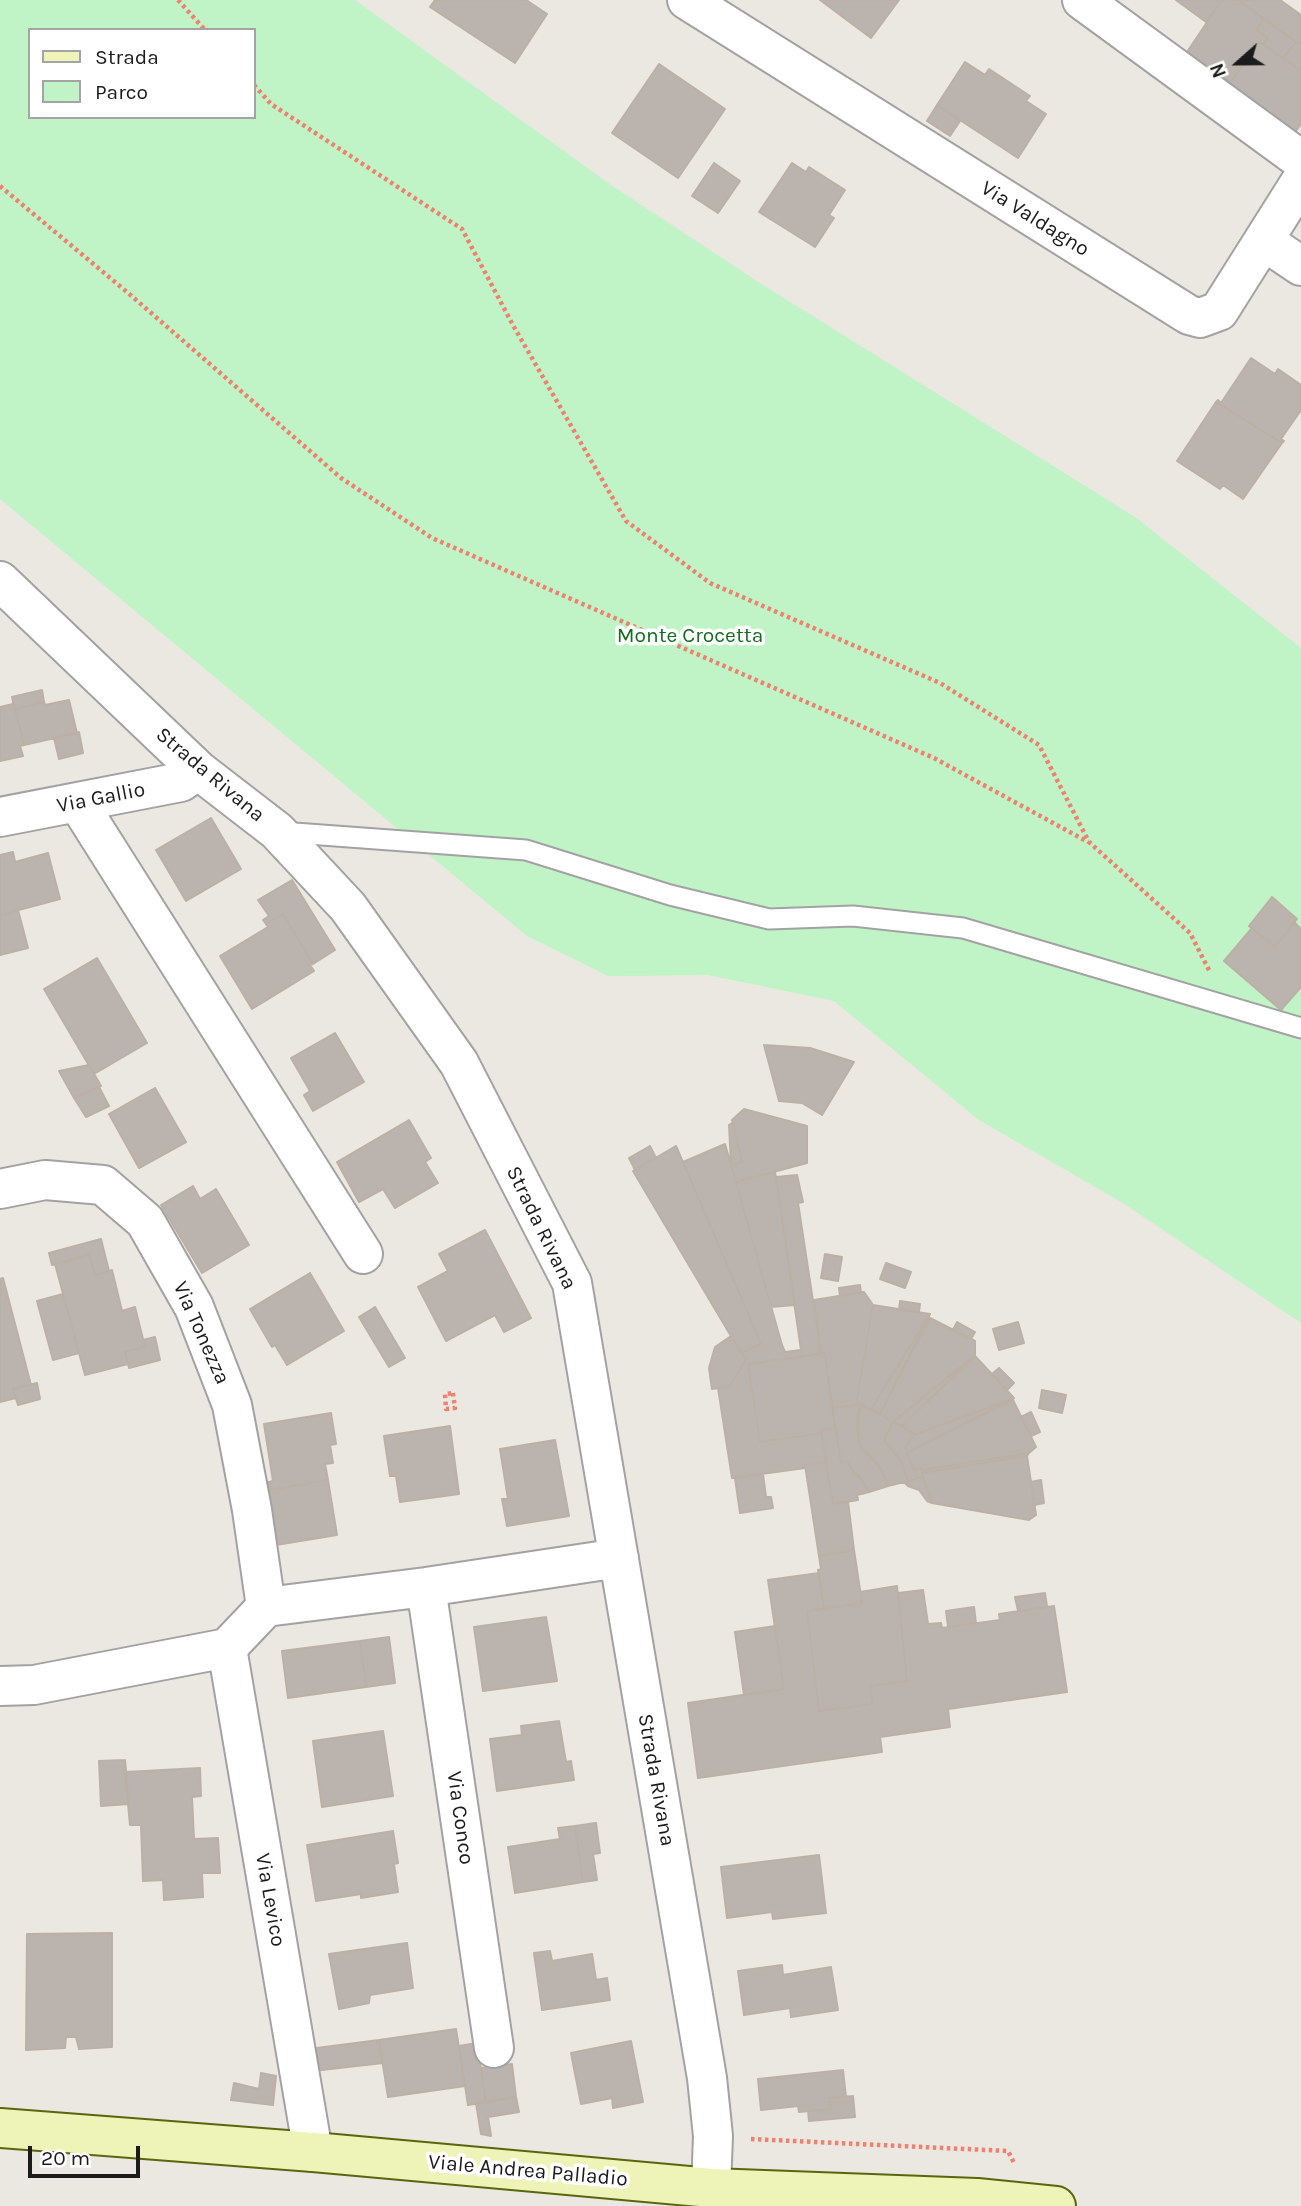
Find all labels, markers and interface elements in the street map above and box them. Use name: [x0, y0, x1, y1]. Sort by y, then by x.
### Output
legend: [28, 28, 256, 119]
north arrow: [1203, 28, 1273, 98]
text: Strada: [95, 45, 159, 69]
text: N: [1206, 60, 1231, 81]
text: Parco: [95, 80, 148, 104]
street label: Via Valdagno: [976, 176, 1094, 262]
park label: Monte Crocetta: [617, 623, 763, 649]
street label: Strada Rivana: [150, 722, 270, 828]
street label: Via Gallio: [55, 777, 147, 819]
street label: Strada Rivana: [500, 1162, 582, 1294]
street label: Via Tonezza: [167, 1278, 235, 1388]
street label: Strada Rivana: [632, 1712, 680, 1848]
street label: Via Conco: [441, 1770, 479, 1866]
street label: Via Levico: [249, 1851, 291, 1949]
scale bar: [32, 2132, 144, 2176]
text: 20 m: [41, 2146, 90, 2170]
street label: Viale Andrea Palladio: [427, 2150, 629, 2192]

